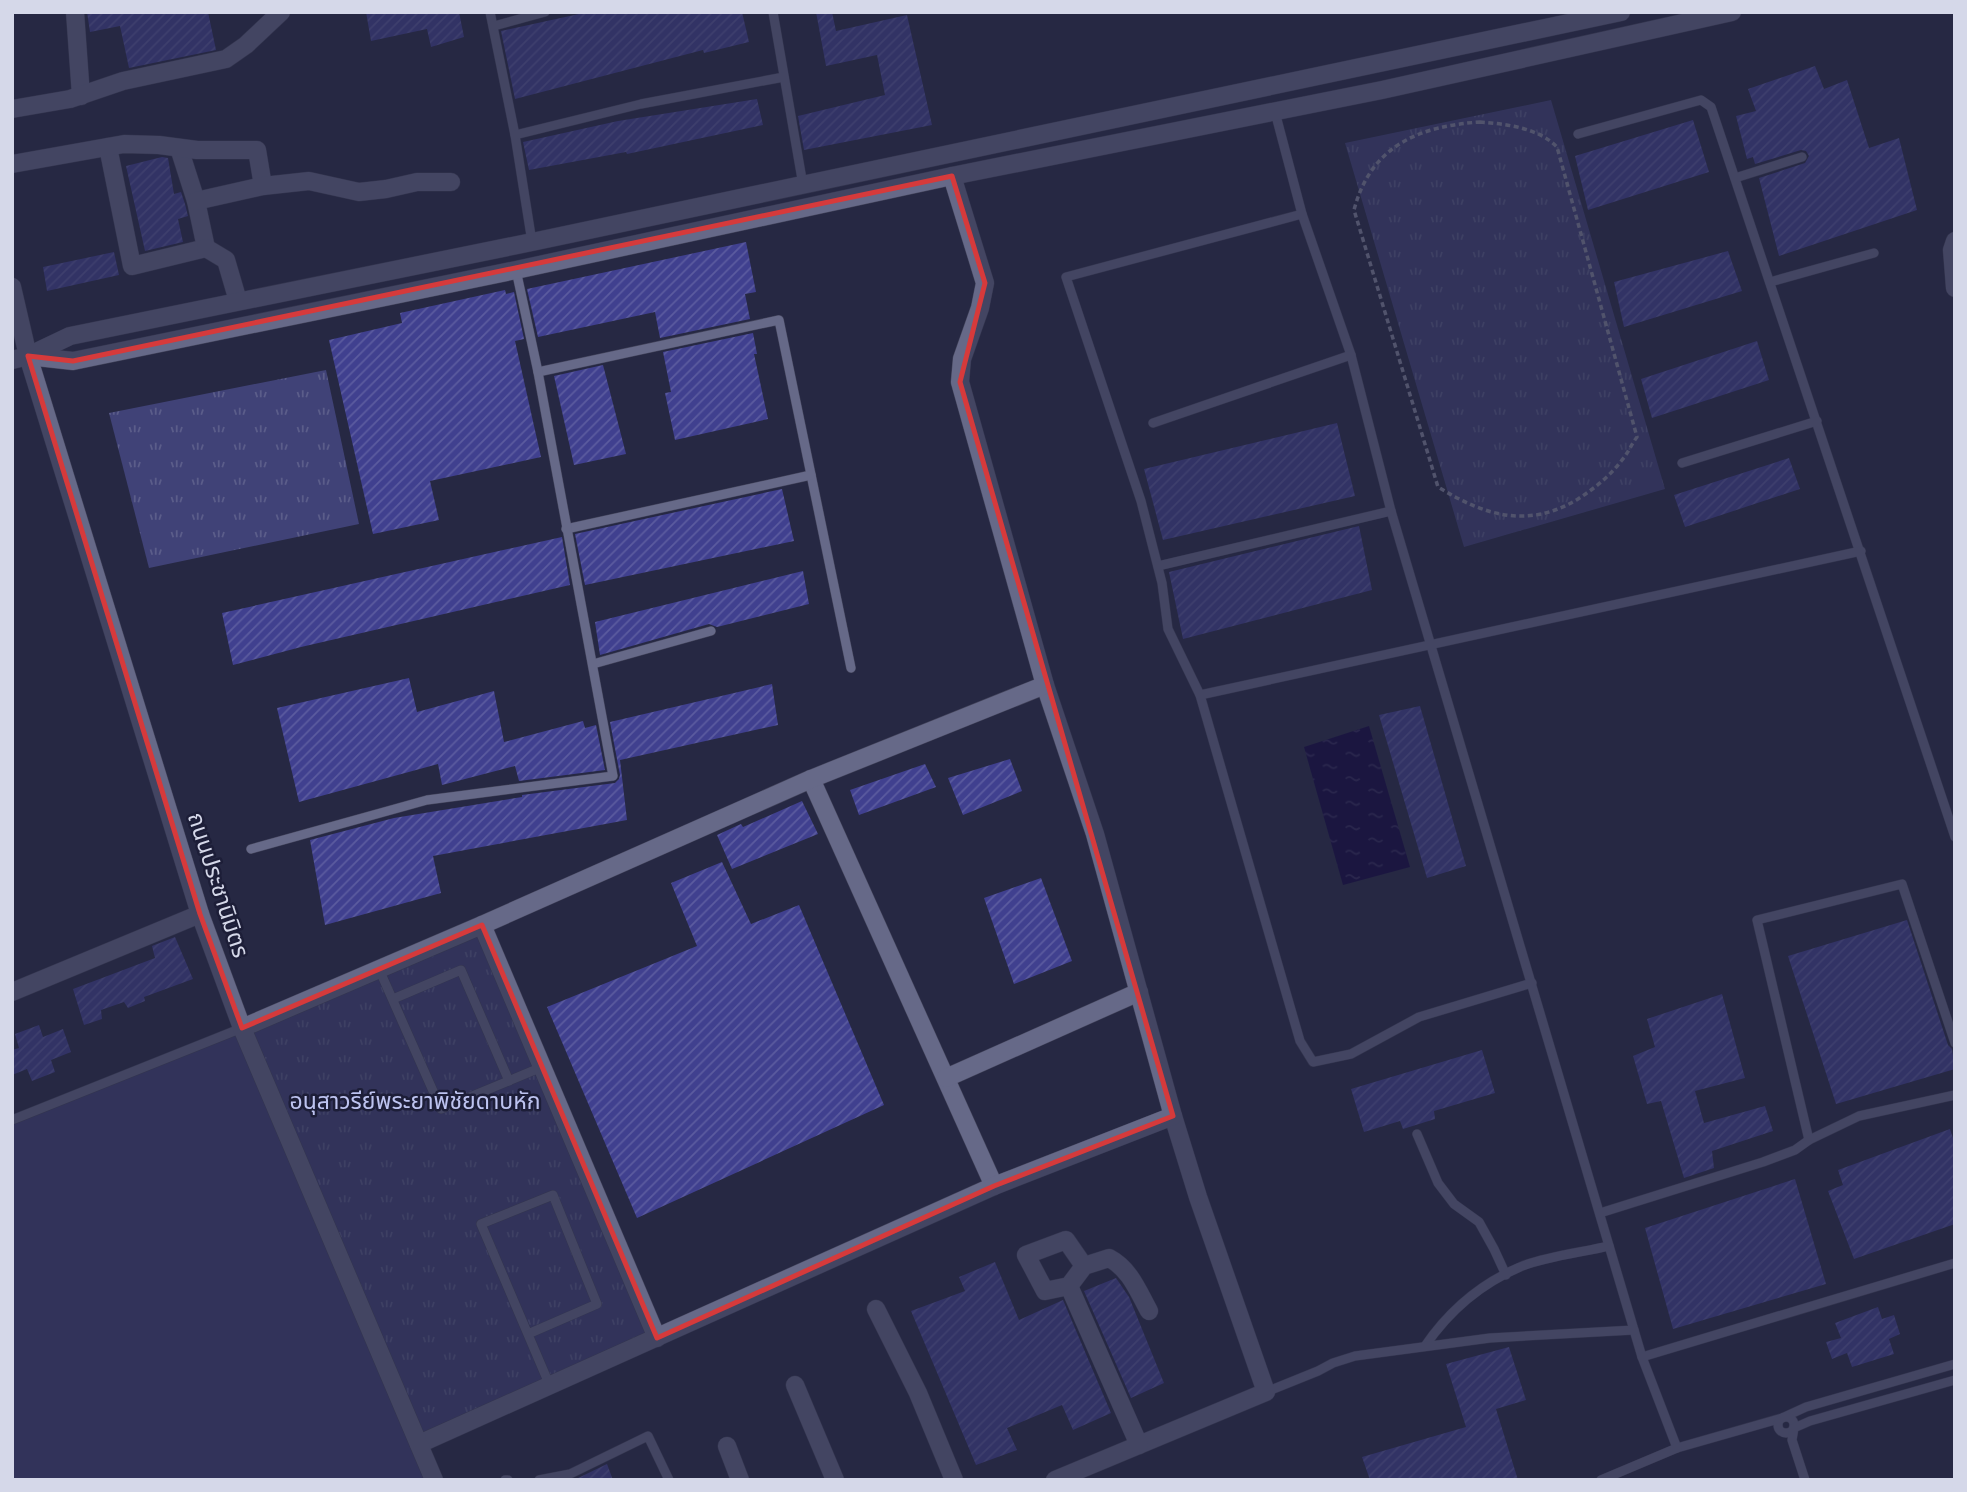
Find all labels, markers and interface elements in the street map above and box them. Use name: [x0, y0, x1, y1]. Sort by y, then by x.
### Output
street label: ถนนประชานิมิตร: [182, 809, 254, 961]
park label: อนุสาวรีย์พระยาพิชัยดาบหัก: [290, 1088, 540, 1115]

